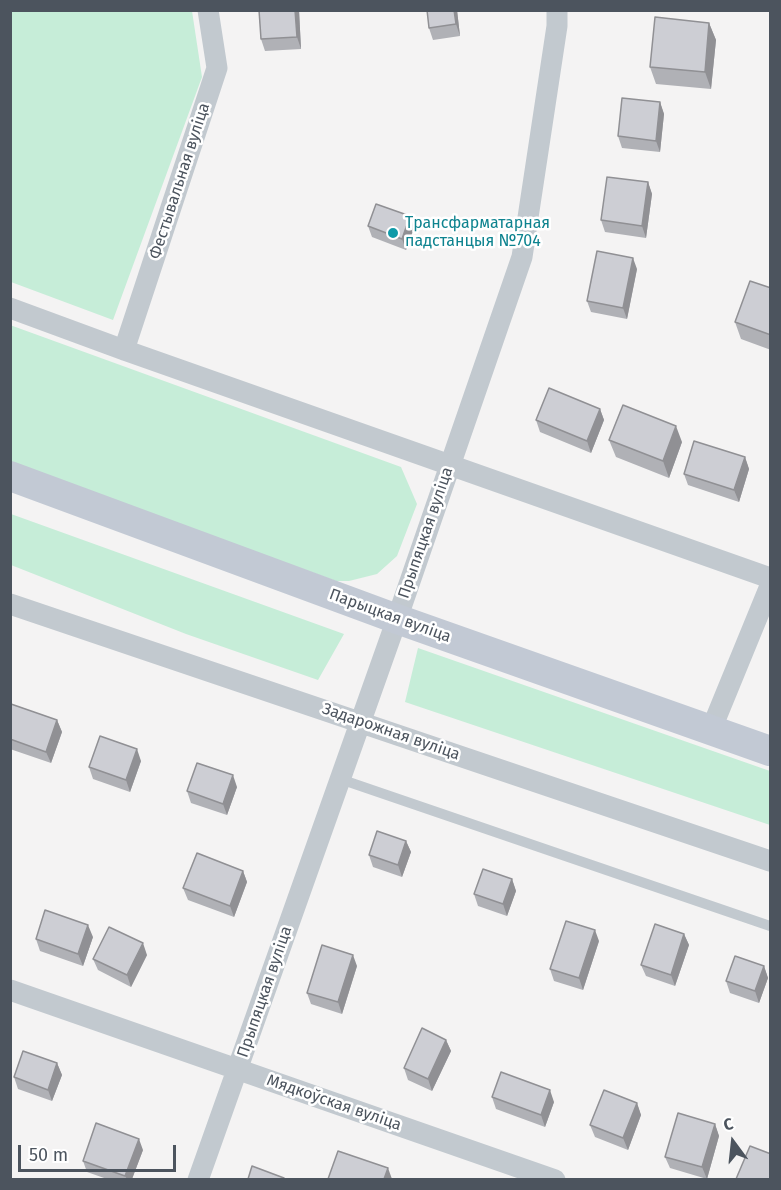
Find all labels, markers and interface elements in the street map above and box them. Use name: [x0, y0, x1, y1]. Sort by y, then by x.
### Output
street label: Фестывальная вуліца: [146, 101, 214, 261]
place label: Трансфарматарная падстанцыя №704: [405, 214, 550, 252]
marker: Трансфарматарная падстанцыя №704: [386, 226, 400, 240]
street label: Прыпяцкая вуліца: [394, 465, 458, 601]
street label: Парыцкая вуліца: [326, 585, 454, 647]
street label: Задарожная вуліца: [320, 699, 462, 765]
street label: Прыпяцкая вуліца: [233, 924, 297, 1060]
street label: Мядкоўская вуліца: [264, 1071, 404, 1135]
north arrow: [703, 1112, 763, 1172]
text: С: [721, 1114, 735, 1134]
scale bar: [21, 1133, 178, 1171]
text: 50 m: [29, 1144, 68, 1166]

